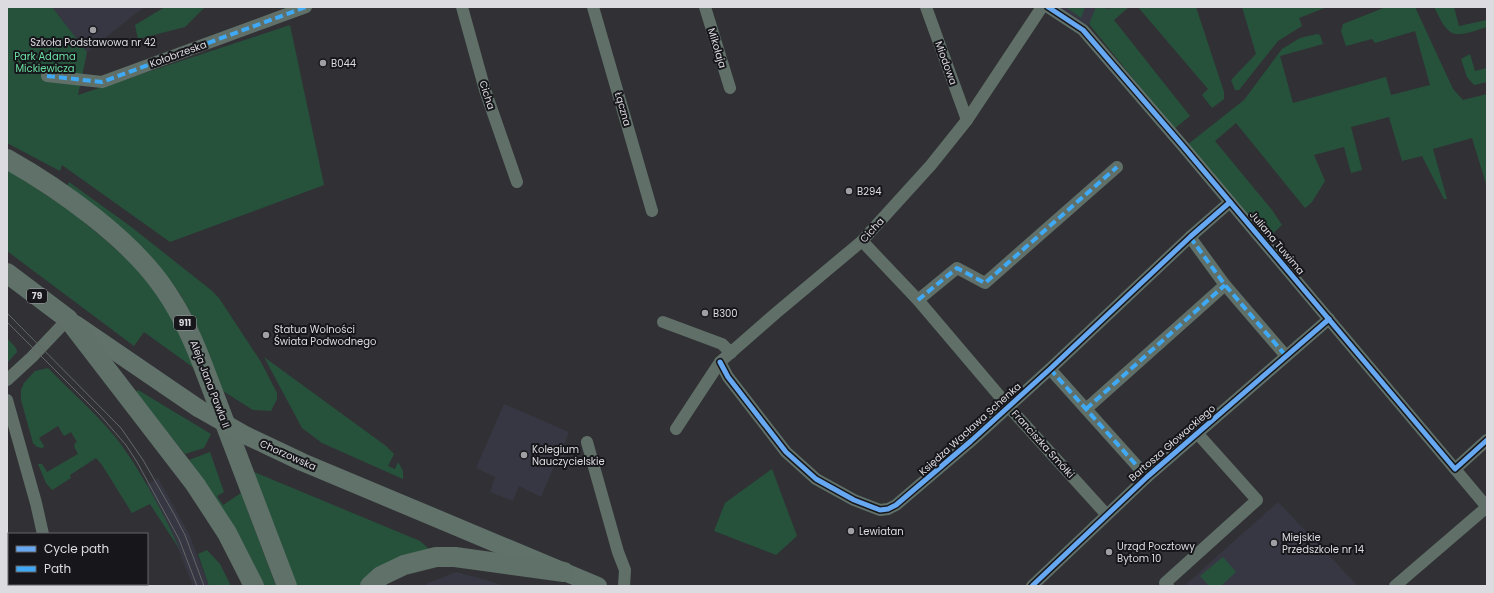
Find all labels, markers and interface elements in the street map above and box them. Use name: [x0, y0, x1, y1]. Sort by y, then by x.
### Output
marker: Szkoła Podstawowa nr 42: [88, 25, 98, 35]
street label: Mikołaja: [704, 26, 730, 70]
place label: Szkoła Podstawowa nr 42: [30, 35, 156, 50]
street label: Kołobrzeska: [147, 37, 209, 71]
street label: Miodowa: [931, 39, 961, 87]
park label: Park Adama Mickiewicza: [14, 49, 76, 76]
place label: B044: [331, 56, 356, 71]
marker: B044: [318, 58, 328, 68]
street label: Cicha: [475, 79, 499, 111]
street label: Łączna: [611, 90, 635, 128]
place label: B294: [857, 184, 881, 199]
marker: B294: [844, 186, 854, 196]
street label: Juliana Tuwima: [1246, 208, 1308, 278]
street label: Cicha: [856, 214, 888, 246]
road number: 79: [27, 289, 47, 303]
place label: B300: [713, 306, 738, 321]
marker: B300: [700, 308, 710, 318]
road number: 911: [174, 316, 196, 330]
place label: Statua Wolności Świata Podwodnego: [274, 322, 376, 349]
marker: Statua Wolności Świata Podwodnego: [261, 330, 271, 340]
street label: Aleja Jana Pawła II: [186, 338, 234, 430]
street label: Księdza Wacława Schenka: [916, 379, 1024, 479]
street label: Bartosza Głowackiego: [1125, 401, 1219, 485]
street label: Franciszka Smółki: [1008, 406, 1078, 482]
street label: Chorzowska: [257, 436, 319, 474]
place label: Kolegium Nauczycielskie: [532, 442, 605, 469]
marker: Kolegium Nauczycielskie: [519, 450, 529, 460]
place label: Lewiatan: [859, 524, 904, 539]
marker: Lewiatan: [846, 526, 856, 536]
place label: Miejskie Przedszkole nr 14: [1282, 530, 1364, 557]
legend: [8, 533, 148, 585]
marker: Miejskie Przedszkole nr 14: [1269, 538, 1279, 548]
place label: Urząd Pocztowy Bytom 10: [1117, 539, 1195, 566]
text: Cycle path: [44, 540, 109, 557]
marker: Urząd Pocztowy Bytom 10: [1104, 547, 1114, 557]
text: Path: [44, 560, 71, 577]

